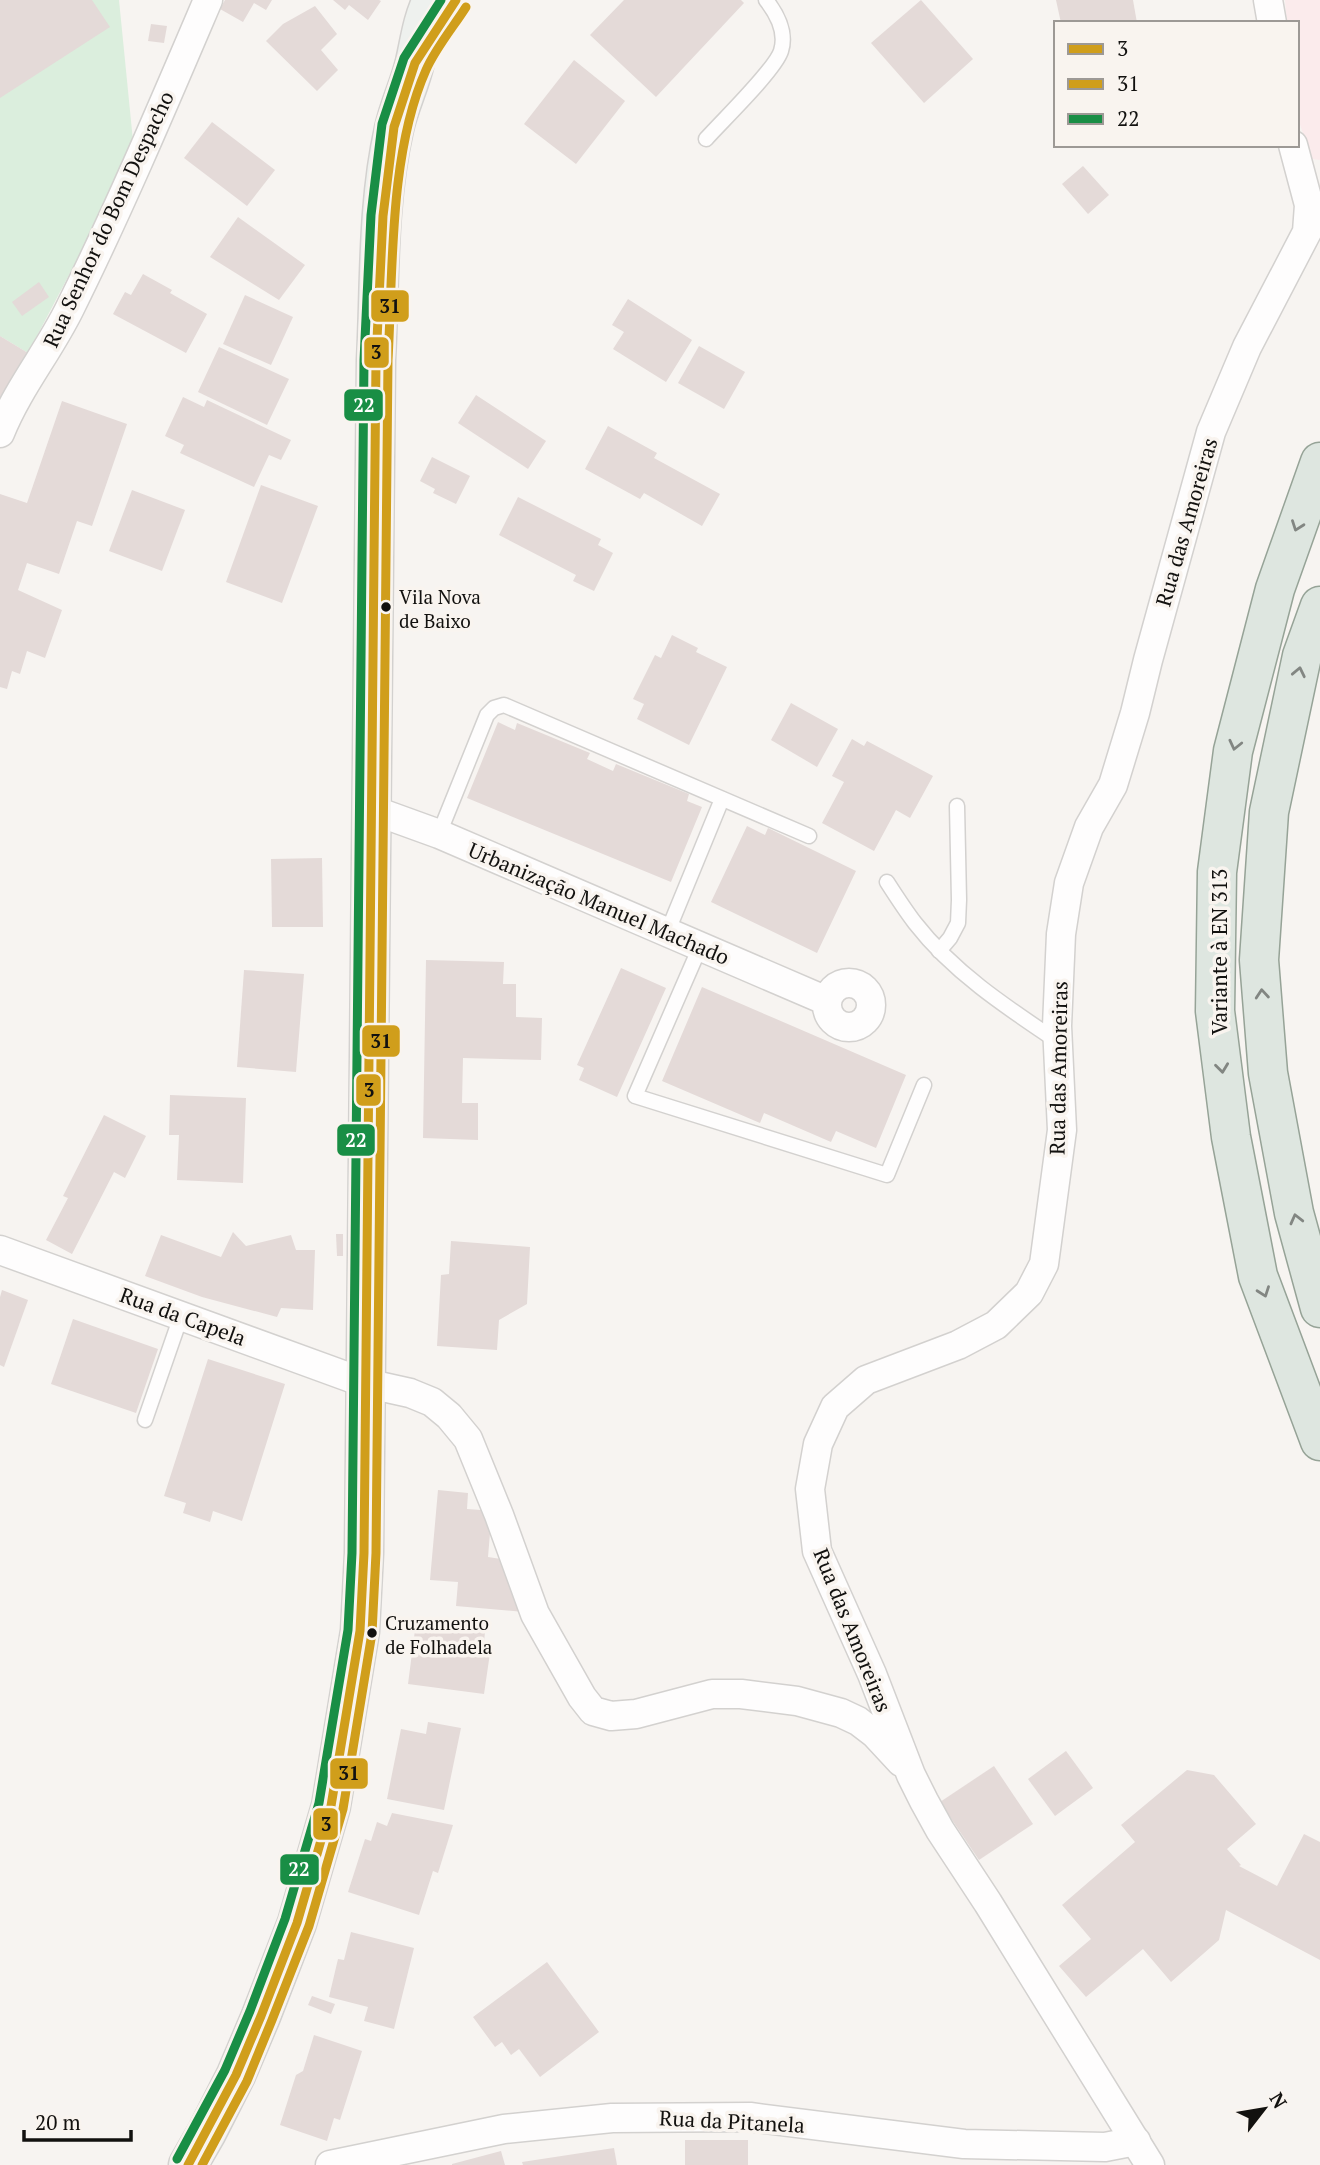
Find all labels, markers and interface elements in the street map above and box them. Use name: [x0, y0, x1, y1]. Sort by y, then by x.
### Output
legend: [1054, 21, 1299, 147]
text: 3: [1117, 34, 1128, 62]
text: 31: [1117, 69, 1139, 97]
street label: Rua Senhor do Bom Despacho: [36, 86, 180, 352]
text: 22: [1117, 104, 1139, 132]
line badge: 31: [370, 289, 410, 323]
text: 31: [379, 293, 401, 318]
line badge: 3: [363, 336, 390, 369]
text: 3: [371, 339, 381, 364]
line badge: 22: [343, 388, 384, 422]
text: 22: [353, 392, 375, 417]
street label: Rua das Amoreiras: [1149, 435, 1223, 609]
one-way arrow: [1291, 519, 1305, 532]
place label: Vila Nova de Baixo: [399, 584, 481, 633]
marker: Vila Nova de Baixo: [379, 600, 393, 614]
one-way arrow: [1290, 666, 1305, 678]
one-way arrow: [1229, 739, 1243, 751]
street label: Urbanização Manuel Machado: [464, 835, 734, 971]
street label: Variante à EN 313: [1205, 869, 1233, 1035]
street label: Rua das Amoreiras: [1042, 981, 1074, 1155]
one-way arrow: [1255, 988, 1270, 999]
line badge: 31: [361, 1024, 401, 1058]
text: 31: [370, 1028, 392, 1053]
one-way arrow: [1215, 1062, 1230, 1074]
line badge: 3: [355, 1073, 382, 1107]
text: 3: [364, 1077, 374, 1102]
line badge: 22: [336, 1123, 376, 1157]
text: 22: [345, 1127, 367, 1152]
one-way arrow: [1290, 1213, 1304, 1225]
street label: Rua da Capela: [116, 1280, 250, 1352]
one-way arrow: [1255, 1285, 1269, 1297]
street label: Rua das Amoreiras: [807, 1544, 899, 1716]
place label: Cruzamento de Folhadela: [385, 1610, 493, 1659]
marker: Cruzamento de Folhadela: [365, 1626, 379, 1640]
line badge: 31: [329, 1757, 369, 1790]
text: 31: [338, 1760, 360, 1785]
line badge: 3: [312, 1807, 339, 1841]
text: 3: [321, 1811, 331, 1836]
line badge: 22: [279, 1853, 320, 1886]
text: 22: [288, 1856, 310, 1881]
north arrow: [1229, 2074, 1299, 2144]
text: N: [1265, 2087, 1294, 2113]
scale bar: [24, 2098, 131, 2142]
street label: Rua da Pitanela: [659, 2103, 806, 2139]
text: 20 m: [35, 2108, 81, 2136]

